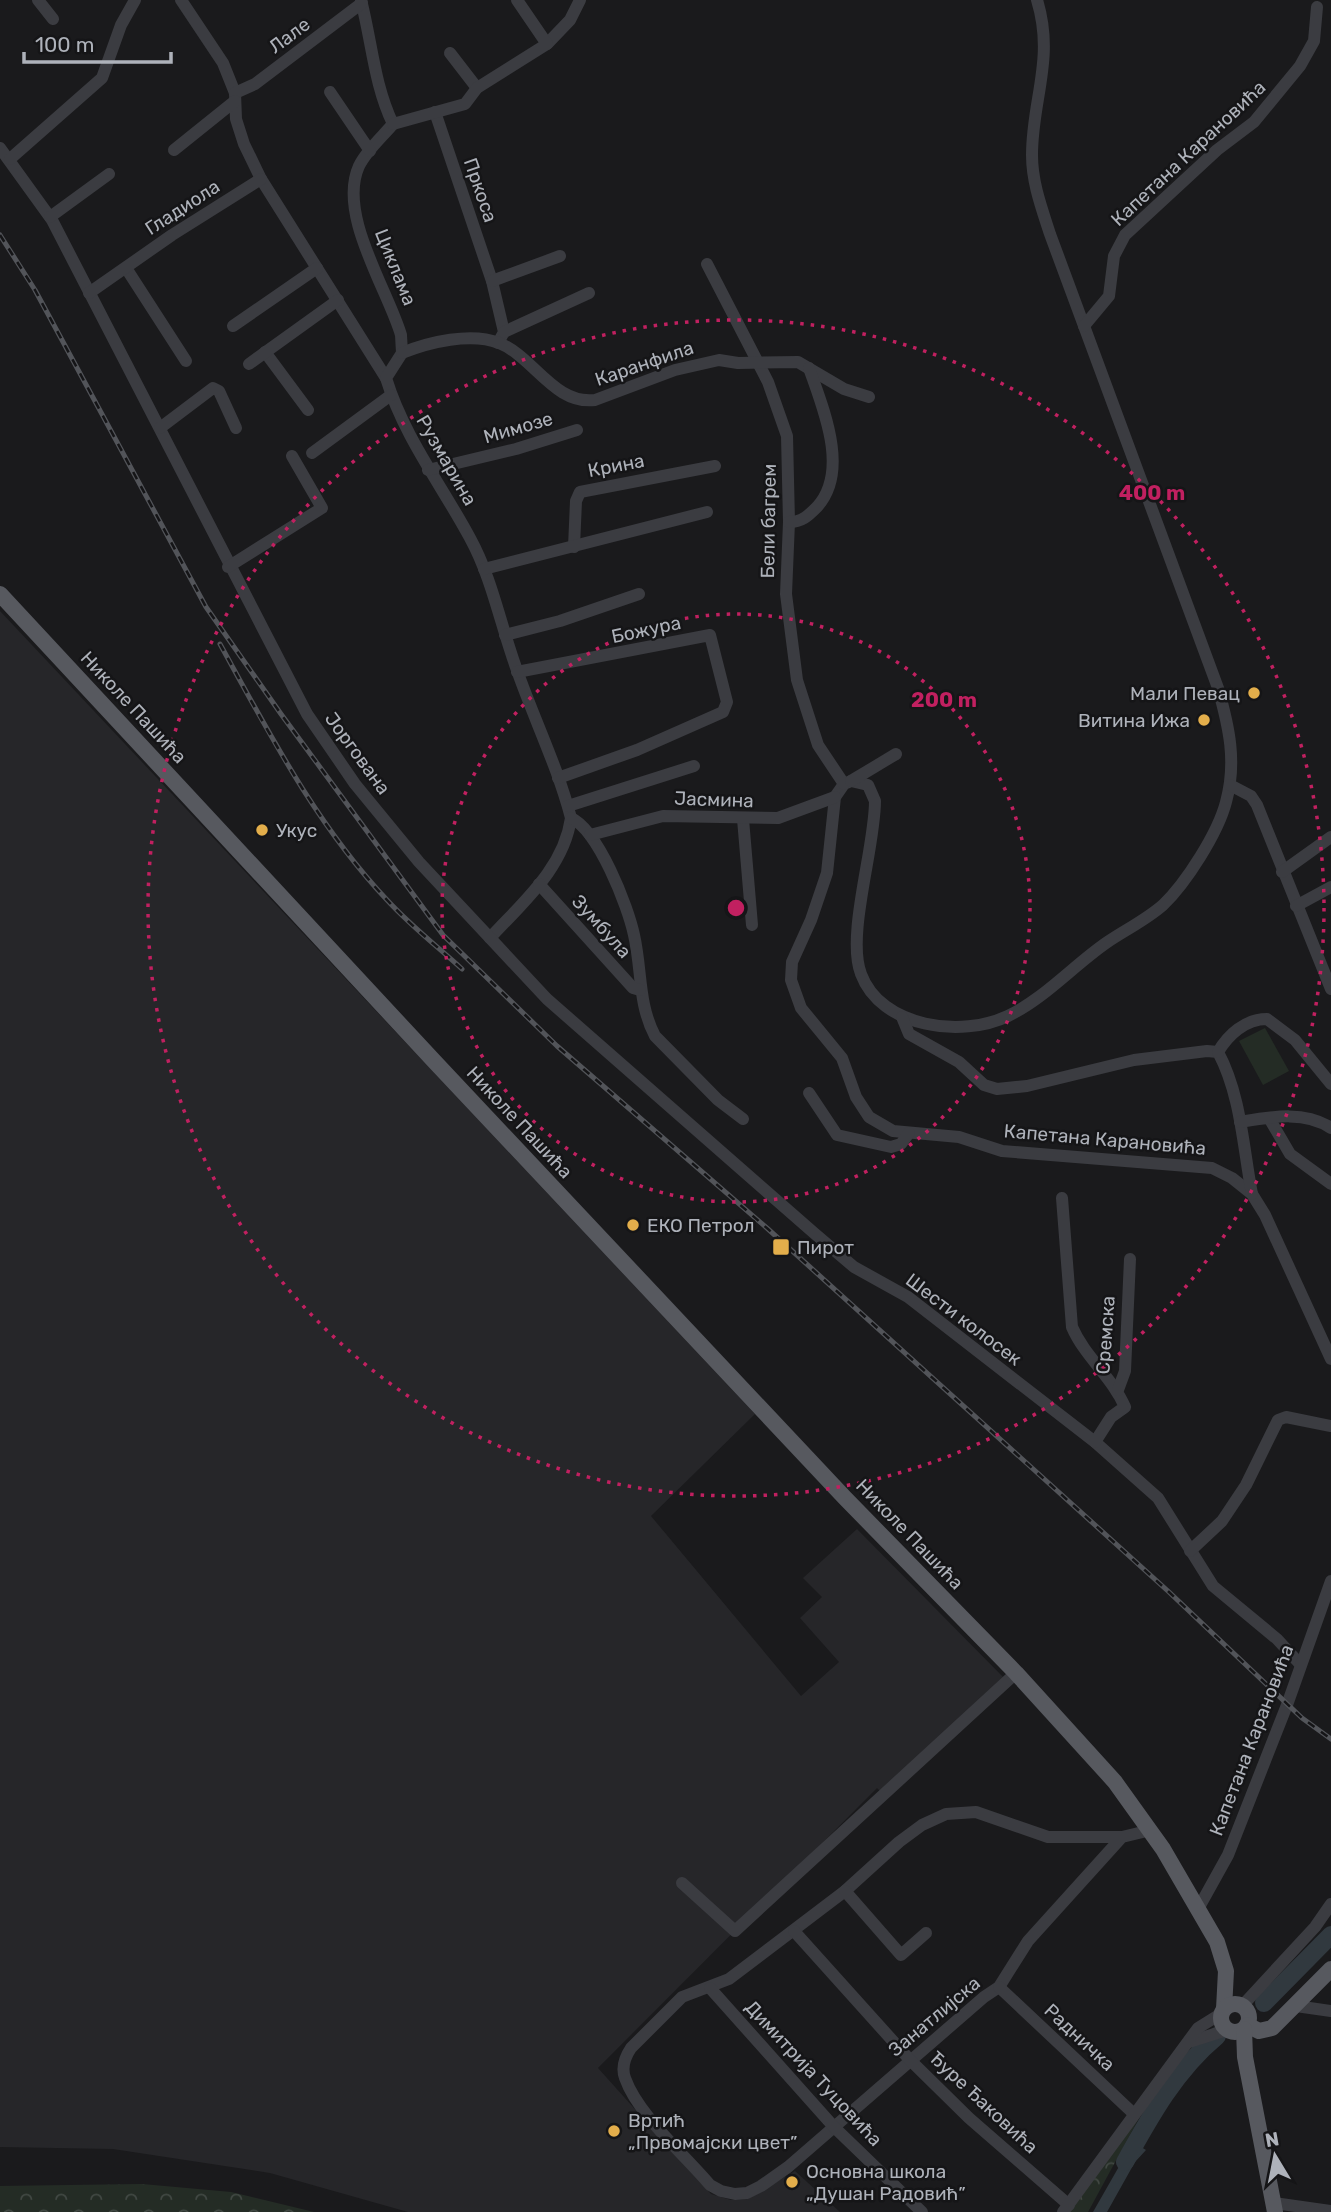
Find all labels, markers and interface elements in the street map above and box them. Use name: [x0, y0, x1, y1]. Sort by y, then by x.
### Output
street label: Лале: [264, 13, 314, 58]
scale bar: [24, 21, 172, 65]
text: 100 m: [35, 32, 94, 57]
street label: Капетана Карановића: [1106, 76, 1270, 231]
street label: Пркоса: [459, 155, 502, 225]
street label: Гладиола: [141, 175, 224, 240]
street label: Циклама: [370, 225, 421, 309]
street label: Каранфила: [592, 336, 696, 391]
street label: Мимозе: [481, 407, 555, 448]
street label: Рузмарина: [411, 411, 482, 510]
street label: Крина: [586, 449, 646, 482]
street label: Бели багрем: [756, 464, 781, 578]
text: 400 m: [1119, 480, 1185, 505]
street label: Божура: [609, 611, 683, 648]
street label: Николе Пашића: [76, 647, 191, 768]
place label: Мали Певац: [1130, 682, 1240, 705]
marker: Мали Певац: [1246, 685, 1262, 701]
text: 200 m: [911, 687, 977, 712]
street label: Јоргована: [320, 708, 395, 799]
place label: Витина Ижа: [1078, 709, 1190, 732]
marker: Витина Ижа: [1196, 712, 1212, 728]
street label: Јасмина: [674, 787, 754, 812]
place label: Укус: [276, 819, 317, 842]
marker: Укус: [254, 822, 270, 838]
street label: Зумбула: [567, 890, 636, 963]
centre of rings: [724, 896, 748, 920]
street label: Николе Пашића: [462, 1062, 577, 1183]
street label: Капетана Карановића: [1003, 1119, 1207, 1160]
place label: ЕКО Петрол: [647, 1214, 755, 1237]
marker: ЕКО Петрол: [625, 1217, 641, 1233]
place label: Пирот: [797, 1236, 854, 1259]
marker: Пирот: [771, 1237, 791, 1257]
street label: Шести колосек: [901, 1268, 1026, 1370]
street label: Сремска: [1091, 1295, 1120, 1375]
street label: Николе Пашића: [851, 1474, 968, 1594]
street label: Капетана Карановића: [1204, 1641, 1299, 1839]
street label: Занатлијска: [884, 1971, 985, 2061]
street label: Димитрија Туцовића: [740, 1996, 887, 2151]
street label: Радничка: [1040, 1999, 1120, 2076]
street label: Ђуре Ђаковића: [925, 2046, 1043, 2158]
place label: Вртић „Првомајски цвет”: [628, 2109, 797, 2154]
north arrow: [1240, 2121, 1310, 2191]
marker: Вртић „Првомајски цвет”: [606, 2123, 622, 2139]
text: N: [1263, 2127, 1281, 2152]
place label: Основна школа „Душан Радовић”: [806, 2160, 966, 2205]
marker: Основна школа „Душан Радовић”: [784, 2174, 800, 2190]

